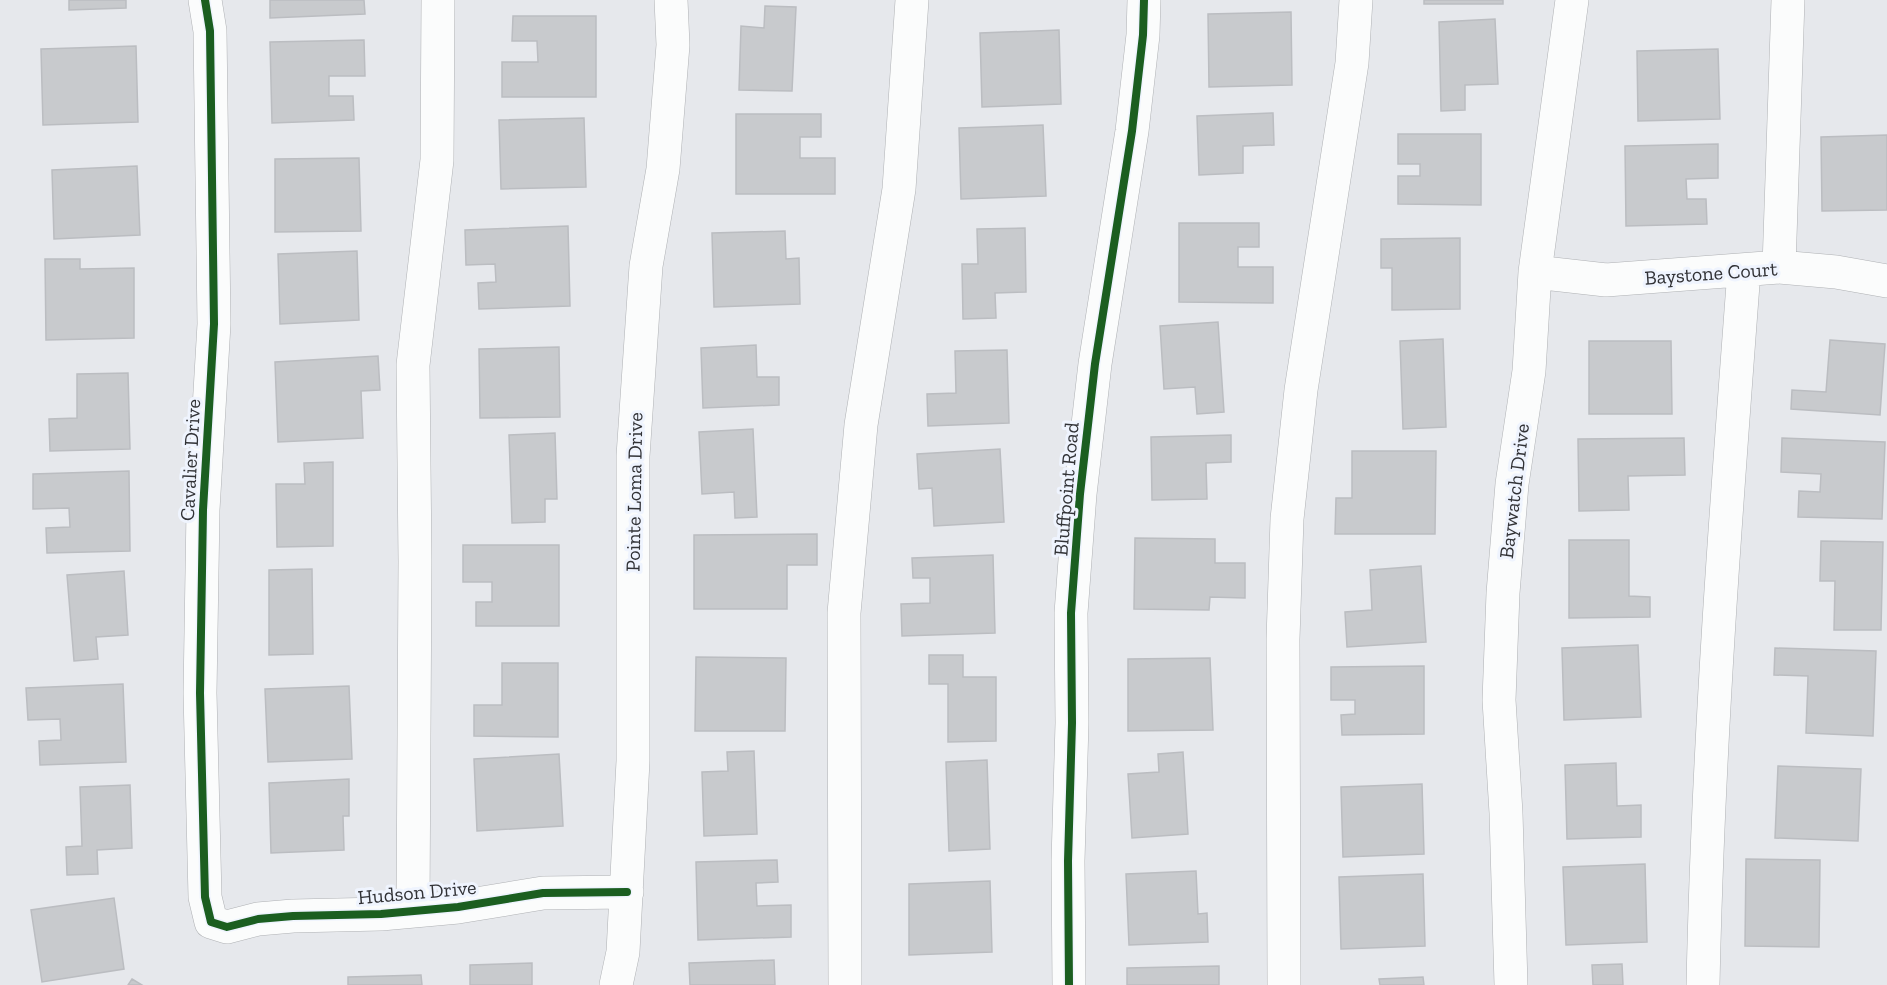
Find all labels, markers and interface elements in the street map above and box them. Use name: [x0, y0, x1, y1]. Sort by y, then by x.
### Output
street label: Baystone Court: [1644, 256, 1779, 290]
street label: Cavalier Drive: [175, 398, 205, 522]
street label: Pointe Loma Drive: [621, 412, 647, 572]
street label: Bluffpoint Road: [1048, 421, 1084, 557]
street label: Baywatch Drive: [1494, 422, 1534, 560]
street label: Hudson Drive: [357, 875, 477, 909]

